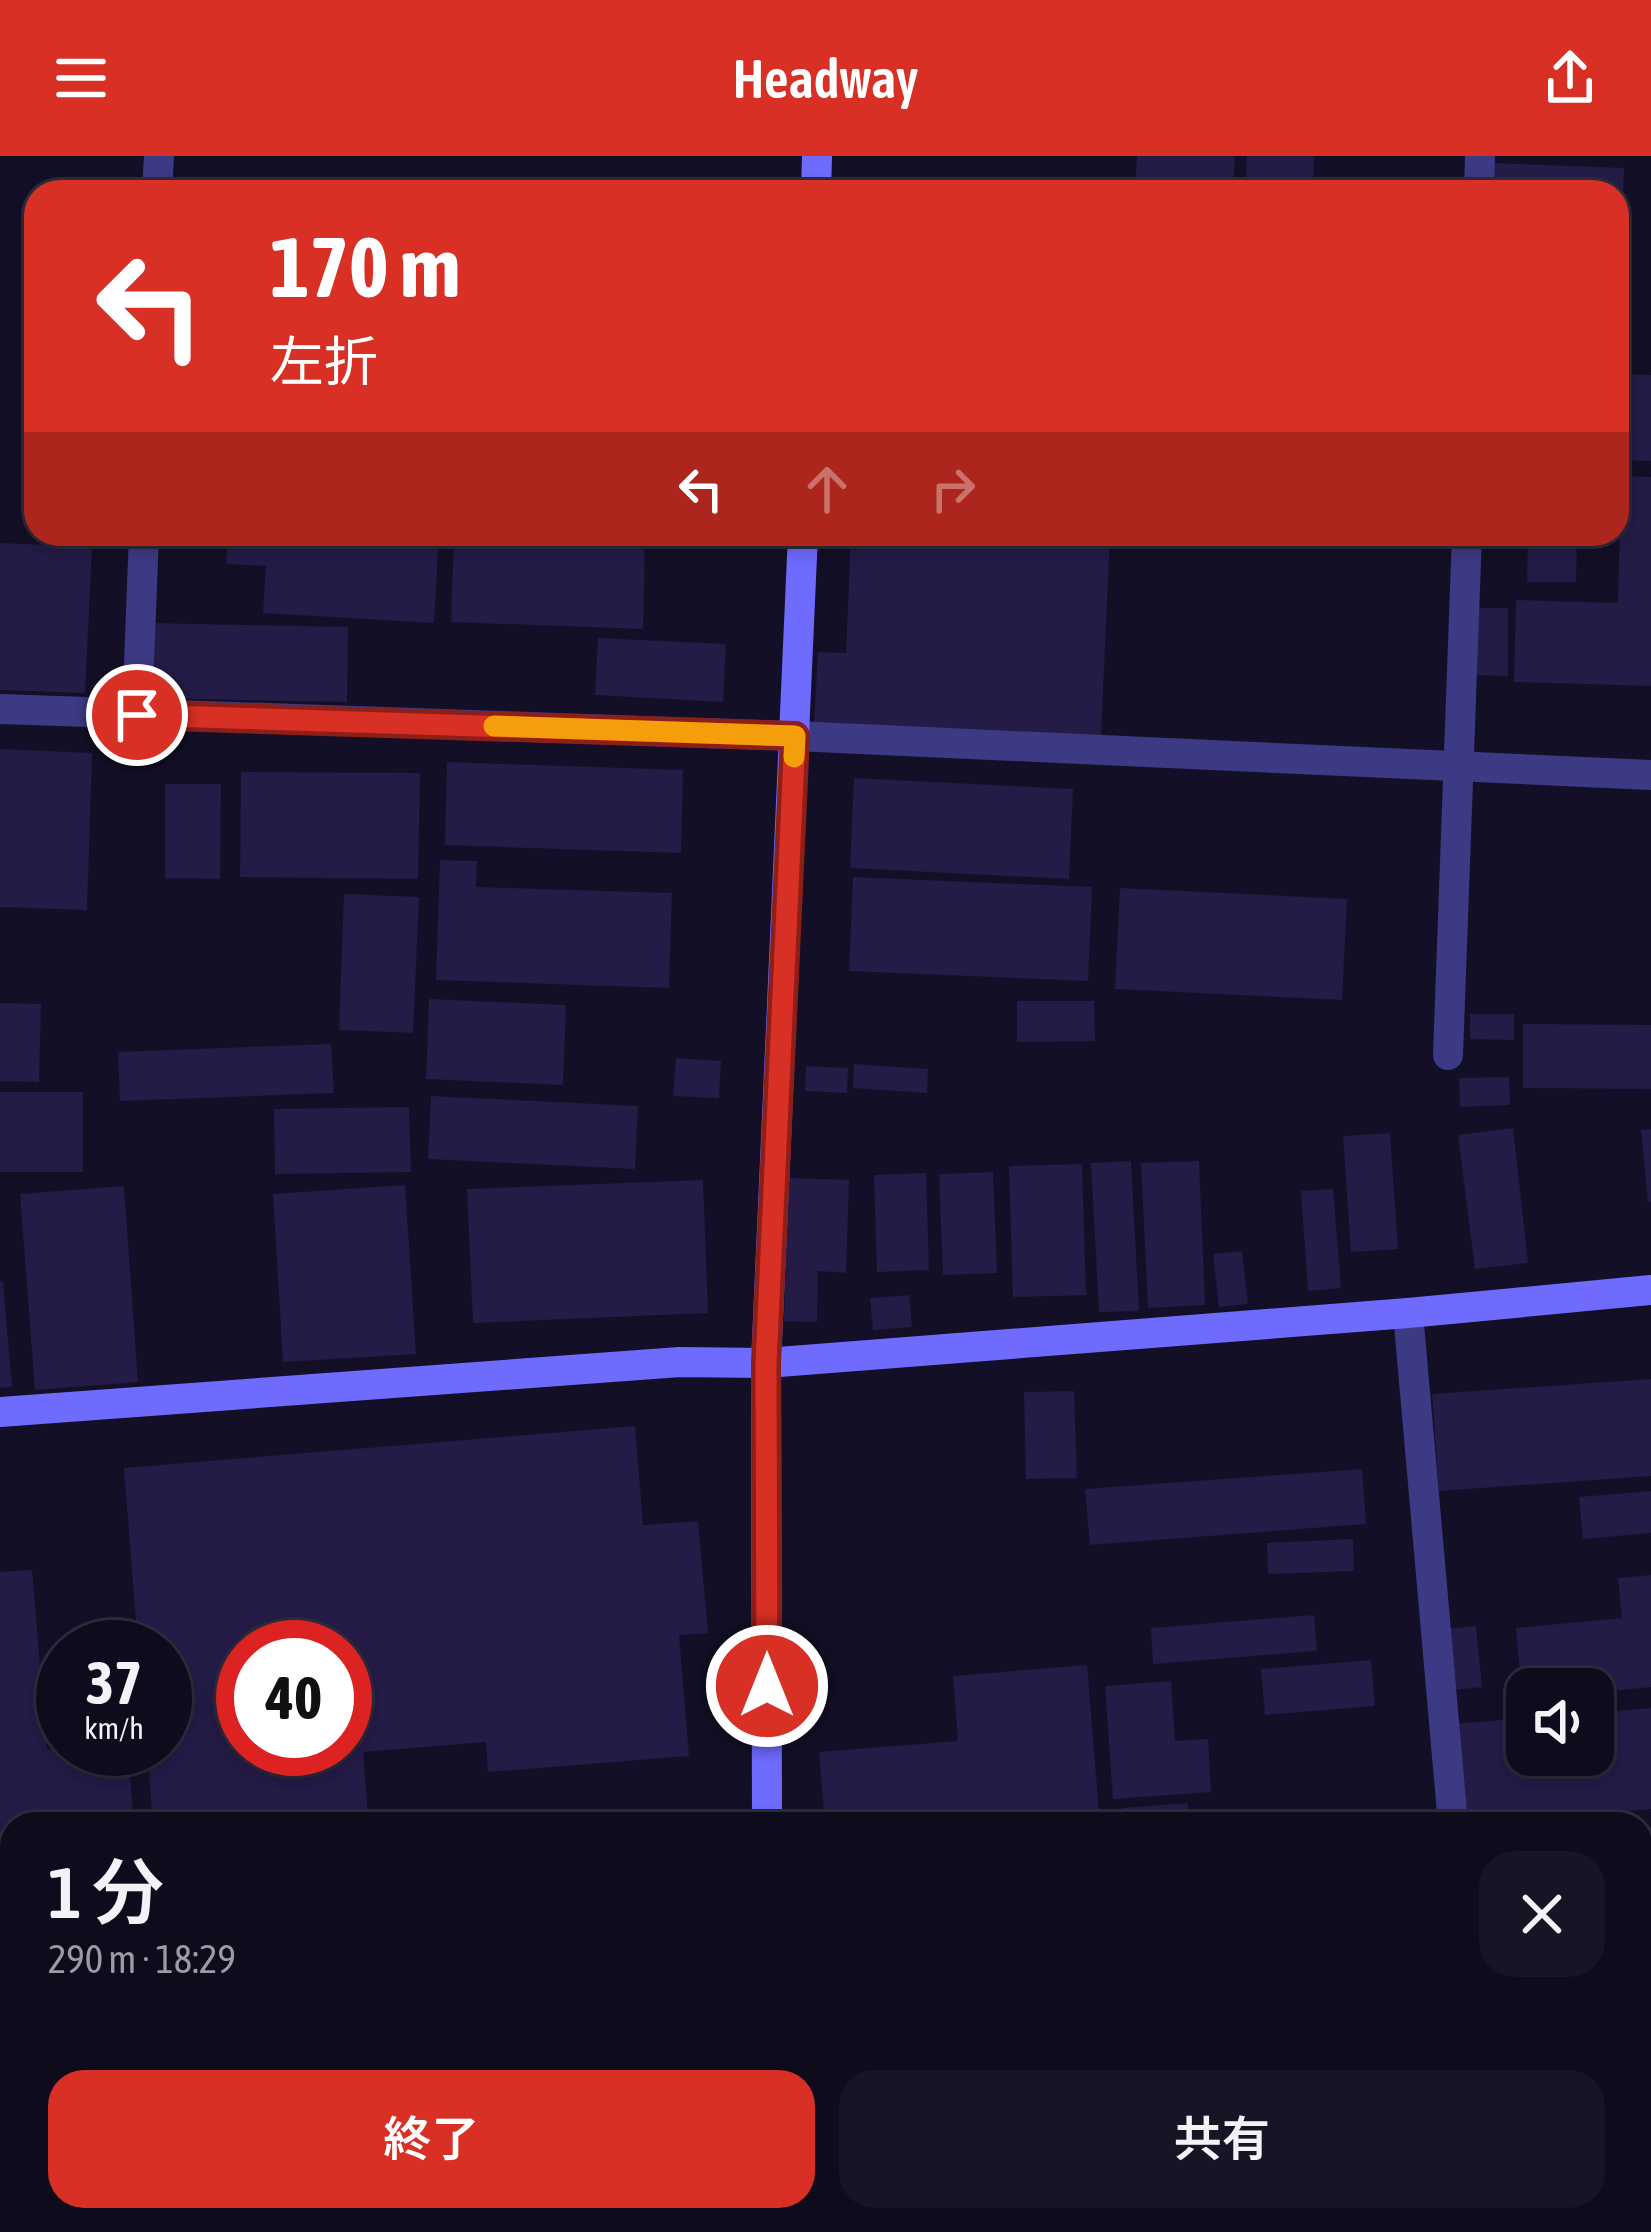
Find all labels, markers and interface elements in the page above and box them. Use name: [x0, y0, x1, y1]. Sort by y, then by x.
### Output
icon: menu: [48, 45, 114, 111]
icon: share: [1537, 45, 1603, 111]
text: Headway: [733, 48, 918, 109]
text: 170 m: [270, 219, 460, 315]
icon: left: [72, 228, 228, 384]
text: 左折: [270, 331, 378, 392]
icon: left: [668, 456, 734, 522]
icon: ahead: [794, 456, 860, 522]
icon: right: [920, 456, 986, 522]
pin: [86, 664, 188, 766]
icon: arrive: [104, 682, 170, 748]
speed limit sign: 40: [216, 1620, 372, 1776]
position arrow: [704, 1623, 830, 1749]
text: 37: [86, 1648, 142, 1717]
map controls: [1506, 1668, 1614, 1776]
button: sound: [1506, 1668, 1614, 1776]
text: km/h: [84, 1711, 144, 1745]
text: 1 分: [48, 1851, 164, 1933]
button: close: [1479, 1851, 1605, 1977]
text: 290 m · 18:29: [48, 1937, 236, 1981]
button: 終了: [48, 2070, 815, 2208]
button: 共有: [839, 2070, 1605, 2208]

